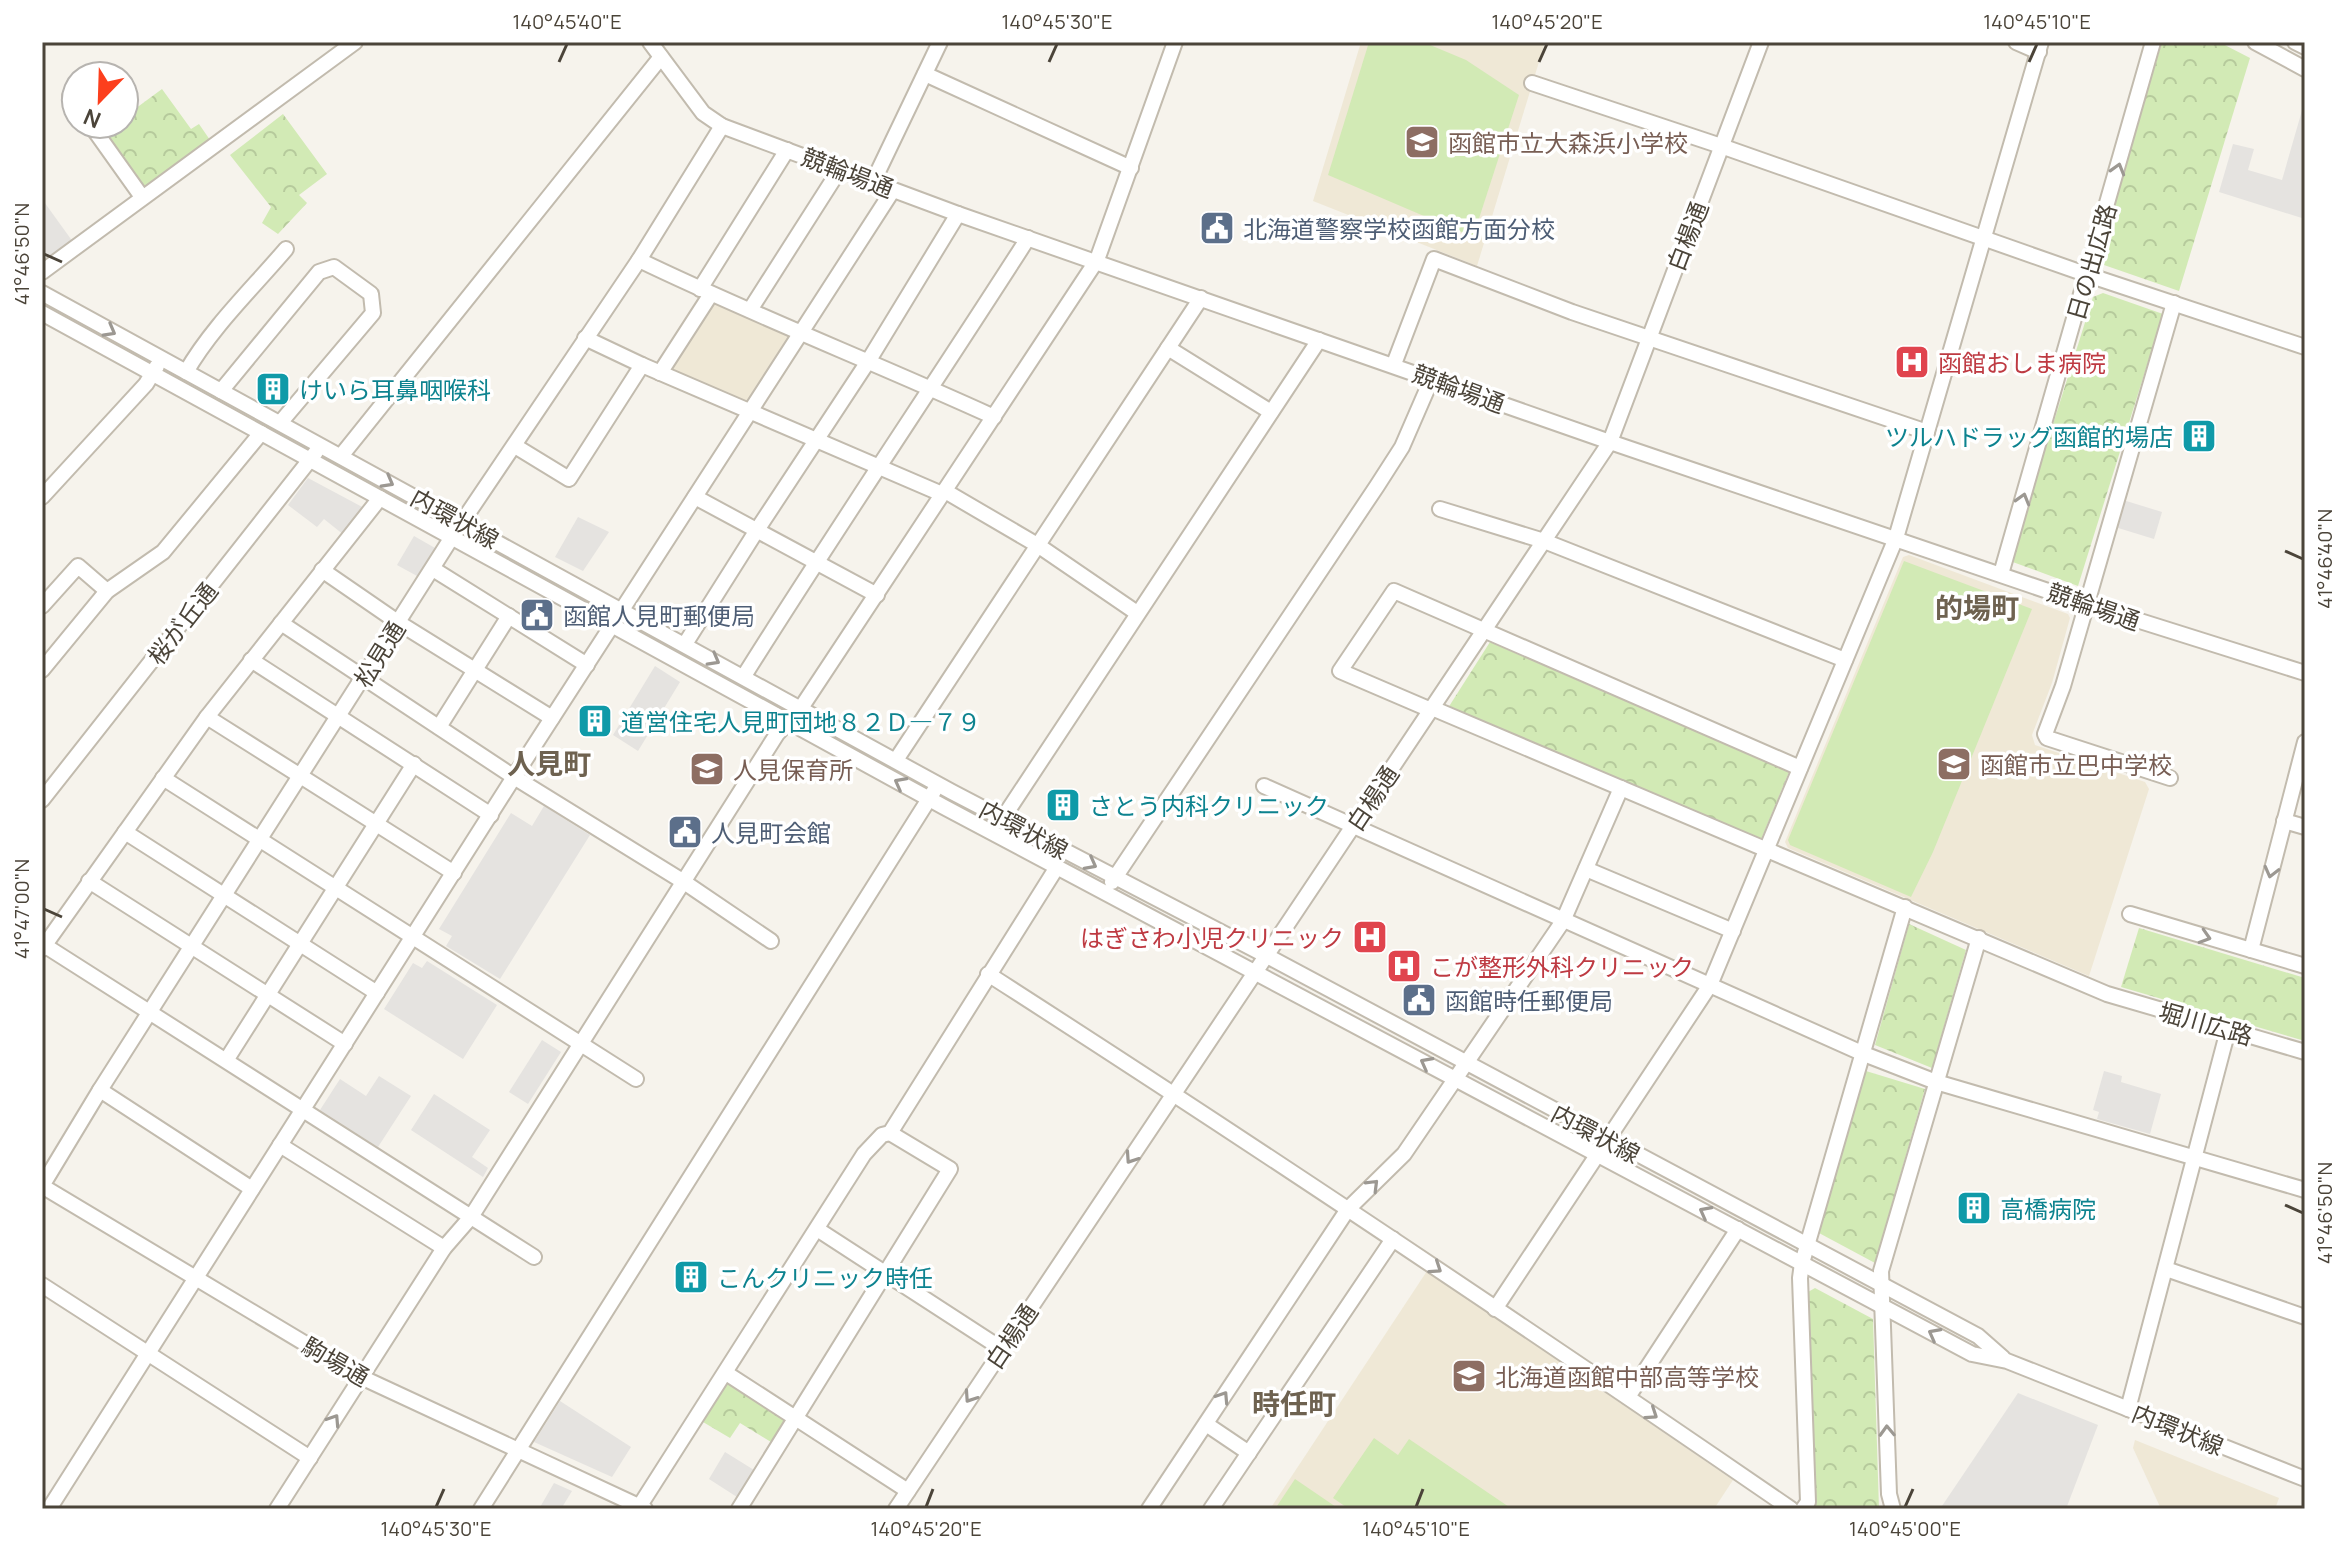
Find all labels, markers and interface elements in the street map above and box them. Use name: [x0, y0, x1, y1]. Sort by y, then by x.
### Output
text: 140°45'40"E: [512, 8, 622, 35]
text: 140°45'30"E: [1002, 8, 1112, 35]
text: 140°45'20"E: [1491, 8, 1603, 35]
text: 140°45'10"E: [1983, 8, 2091, 35]
north arrow: [60, 60, 140, 140]
text: N: [79, 102, 105, 135]
school or university icon: 函館市立大森浜小学校: [1403, 123, 1441, 161]
place label: 函館市立大森浜小学校: [1448, 126, 1688, 159]
street label: 競輪場通: [797, 139, 899, 205]
one-way arrow: [2108, 162, 2125, 176]
street label: 白楊通: [1659, 196, 1715, 276]
street label: 日の出広路: [2059, 200, 2123, 324]
text: 41°46'50"N: [8, 203, 35, 305]
public building icon: 北海道警察学校函館方面分校: [1198, 209, 1236, 247]
place label: 北海道警察学校函館方面分校: [1243, 212, 1555, 245]
one-way arrow: [102, 321, 117, 336]
hospital icon: 函館おしま病院: [1893, 343, 1931, 381]
place label: 函館おしま病院: [1938, 346, 2106, 379]
street label: 競輪場通: [1408, 356, 1510, 420]
building icon: けいら耳鼻咽喉科: [254, 370, 292, 408]
place label: けいら耳鼻咽喉科: [299, 373, 491, 406]
building icon: ツルハドラッグ函館的場店: [2180, 417, 2218, 455]
place label: ツルハドラッグ函館的場店: [1885, 420, 2173, 453]
one-way arrow: [380, 472, 394, 487]
street label: 内環状線: [405, 480, 505, 556]
one-way arrow: [2014, 493, 2030, 507]
text: 41°46'40"N: [2311, 509, 2338, 609]
street label: 桜が丘通: [139, 575, 225, 671]
street label: 競輪場通: [2043, 575, 2145, 637]
district label: 的場町: [1935, 588, 2019, 626]
public building icon: 函館人見町郵便局: [518, 596, 556, 634]
place label: 函館人見町郵便局: [563, 599, 755, 632]
street label: 松見通: [346, 615, 412, 693]
one-way arrow: [706, 650, 720, 666]
building icon: 道営住宅人見町団地８２Ｄ―７９: [576, 702, 614, 740]
place label: 道営住宅人見町団地８２Ｄ―７９: [621, 705, 981, 738]
district label: 人見町: [507, 744, 591, 782]
school or university icon: 函館市立巴中学校: [1935, 745, 1973, 783]
place label: 函館市立巴中学校: [1980, 748, 2172, 781]
school or university icon: 人見保育所: [688, 750, 726, 788]
place label: 人見保育所: [733, 753, 853, 786]
street label: 白楊通: [1338, 759, 1406, 837]
one-way arrow: [894, 777, 909, 793]
building icon: さとう内科クリニック: [1044, 786, 1082, 824]
place label: さとう内科クリニック: [1089, 789, 1329, 822]
street label: 内環状線: [974, 792, 1074, 866]
public building icon: 人見町会館: [666, 813, 704, 851]
place label: 人見町会館: [711, 816, 831, 849]
one-way arrow: [1082, 854, 1097, 870]
text: 41°47'00"N: [8, 859, 35, 959]
one-way arrow: [2263, 865, 2280, 878]
hospital icon: はぎさわ小児クリニック: [1351, 918, 1389, 956]
place label: はぎさわ小児クリニック: [1080, 921, 1344, 954]
one-way arrow: [2197, 928, 2211, 944]
hospital icon: こが整形外科クリニック: [1385, 947, 1423, 985]
place label: こが整形外科クリニック: [1430, 950, 1694, 983]
public building icon: 函館時任郵便局: [1400, 981, 1438, 1019]
place label: 函館時任郵便局: [1445, 984, 1613, 1017]
street label: 堀川広路: [2155, 994, 2257, 1052]
one-way arrow: [1419, 1058, 1434, 1073]
street label: 内環状線: [1546, 1096, 1646, 1170]
one-way arrow: [1126, 1150, 1141, 1164]
text: 41°46'50"N: [2311, 1162, 2338, 1264]
one-way arrow: [1364, 1180, 1378, 1194]
building icon: 高橋病院: [1955, 1189, 1993, 1227]
place label: 高橋病院: [2000, 1192, 2096, 1225]
one-way arrow: [1698, 1206, 1713, 1221]
building icon: こんクリニック時任: [672, 1258, 710, 1296]
one-way arrow: [1428, 1259, 1442, 1274]
place label: こんクリニック時任: [717, 1261, 933, 1294]
street label: 白楊通: [977, 1297, 1045, 1375]
one-way arrow: [1928, 1328, 1943, 1343]
street label: 駒場通: [297, 1329, 375, 1393]
school or university icon: 北海道函館中部高等学校: [1450, 1357, 1488, 1395]
place label: 北海道函館中部高等学校: [1495, 1360, 1759, 1393]
district label: 時任町: [1252, 1384, 1336, 1422]
one-way arrow: [965, 1388, 980, 1403]
one-way arrow: [1213, 1392, 1228, 1406]
street label: 内環状線: [2127, 1396, 2229, 1462]
one-way arrow: [1643, 1404, 1657, 1419]
one-way arrow: [325, 1414, 340, 1428]
one-way arrow: [1879, 1425, 1896, 1437]
text: 140°45'30"E: [381, 1515, 491, 1542]
text: 140°45'20"E: [870, 1515, 982, 1542]
text: 140°45'10"E: [1362, 1515, 1470, 1542]
text: 140°45'00"E: [1849, 1515, 1961, 1542]

